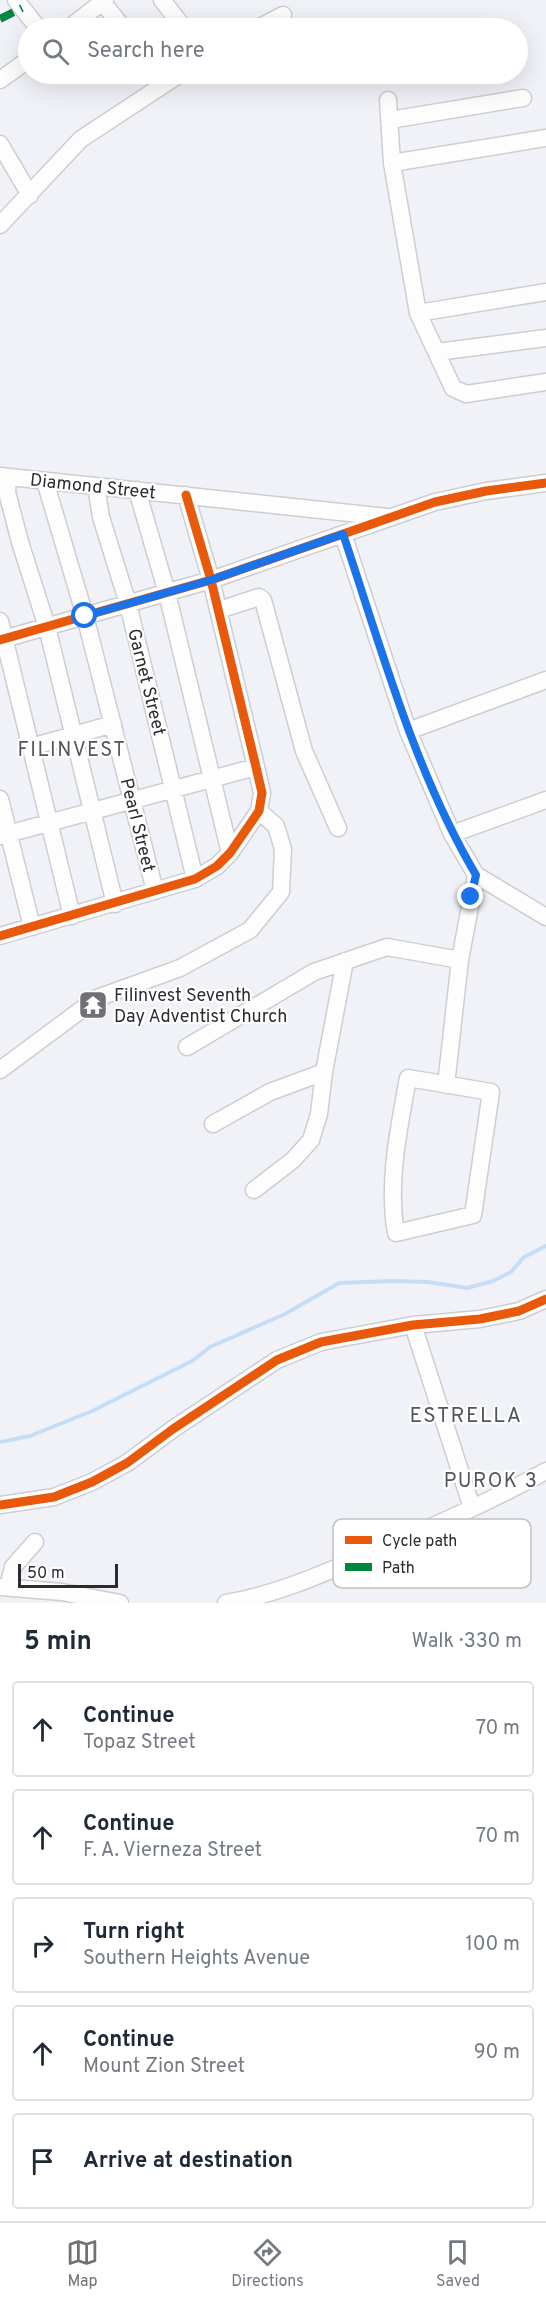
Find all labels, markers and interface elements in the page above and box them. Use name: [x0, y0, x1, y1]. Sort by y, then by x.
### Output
search box: [18, 18, 528, 84]
icon: search: [39, 35, 72, 68]
text: Search here: [87, 38, 205, 65]
street label: Diamond Street: [29, 469, 157, 506]
route start: [71, 602, 97, 628]
street label: Garnet Street: [121, 626, 170, 738]
district label: FILINVEST: [18, 738, 126, 764]
street label: Pearl Street: [114, 776, 159, 875]
route end: [457, 883, 483, 909]
place label: Filinvest Seventh Day Adventist Church: [114, 985, 287, 1029]
temple icon: Filinvest Seventh Day Adventist Church: [77, 989, 109, 1021]
district label: ESTRELLA: [409, 1403, 523, 1430]
district label: PUROK 3: [444, 1469, 538, 1495]
legend: [333, 1519, 531, 1588]
text: Cycle path: [382, 1532, 457, 1552]
text: Path: [382, 1559, 415, 1579]
scale bar: [18, 1561, 118, 1588]
text: 50 m: [27, 1564, 65, 1584]
text: 5 min: [24, 1626, 92, 1659]
text: Walk · 330 m: [412, 1629, 522, 1655]
text: Continue: [83, 1703, 174, 1730]
icon: ahead: [26, 1713, 59, 1746]
text: 70 m: [476, 1716, 520, 1742]
text: Topaz Street: [83, 1730, 196, 1756]
text: Continue: [83, 1811, 174, 1838]
icon: ahead: [26, 1821, 59, 1854]
text: 70 m: [476, 1824, 520, 1850]
text: F. A. Vierneza Street: [83, 1838, 262, 1864]
text: Turn right: [83, 1919, 185, 1946]
icon: right: [26, 1929, 59, 1962]
text: 100 m: [465, 1932, 520, 1958]
text: Southern Heights Avenue: [83, 1946, 310, 1972]
text: Continue: [83, 2027, 174, 2054]
icon: ahead: [26, 2037, 59, 2070]
text: 90 m: [474, 2040, 520, 2066]
text: Mount Zion Street: [83, 2054, 245, 2080]
icon: arrive: [26, 2145, 59, 2178]
text: Arrive at destination: [83, 2148, 293, 2175]
tab: Map: [66, 2236, 99, 2292]
tab: Directions: [231, 2236, 304, 2292]
tab: Saved: [436, 2236, 480, 2292]

